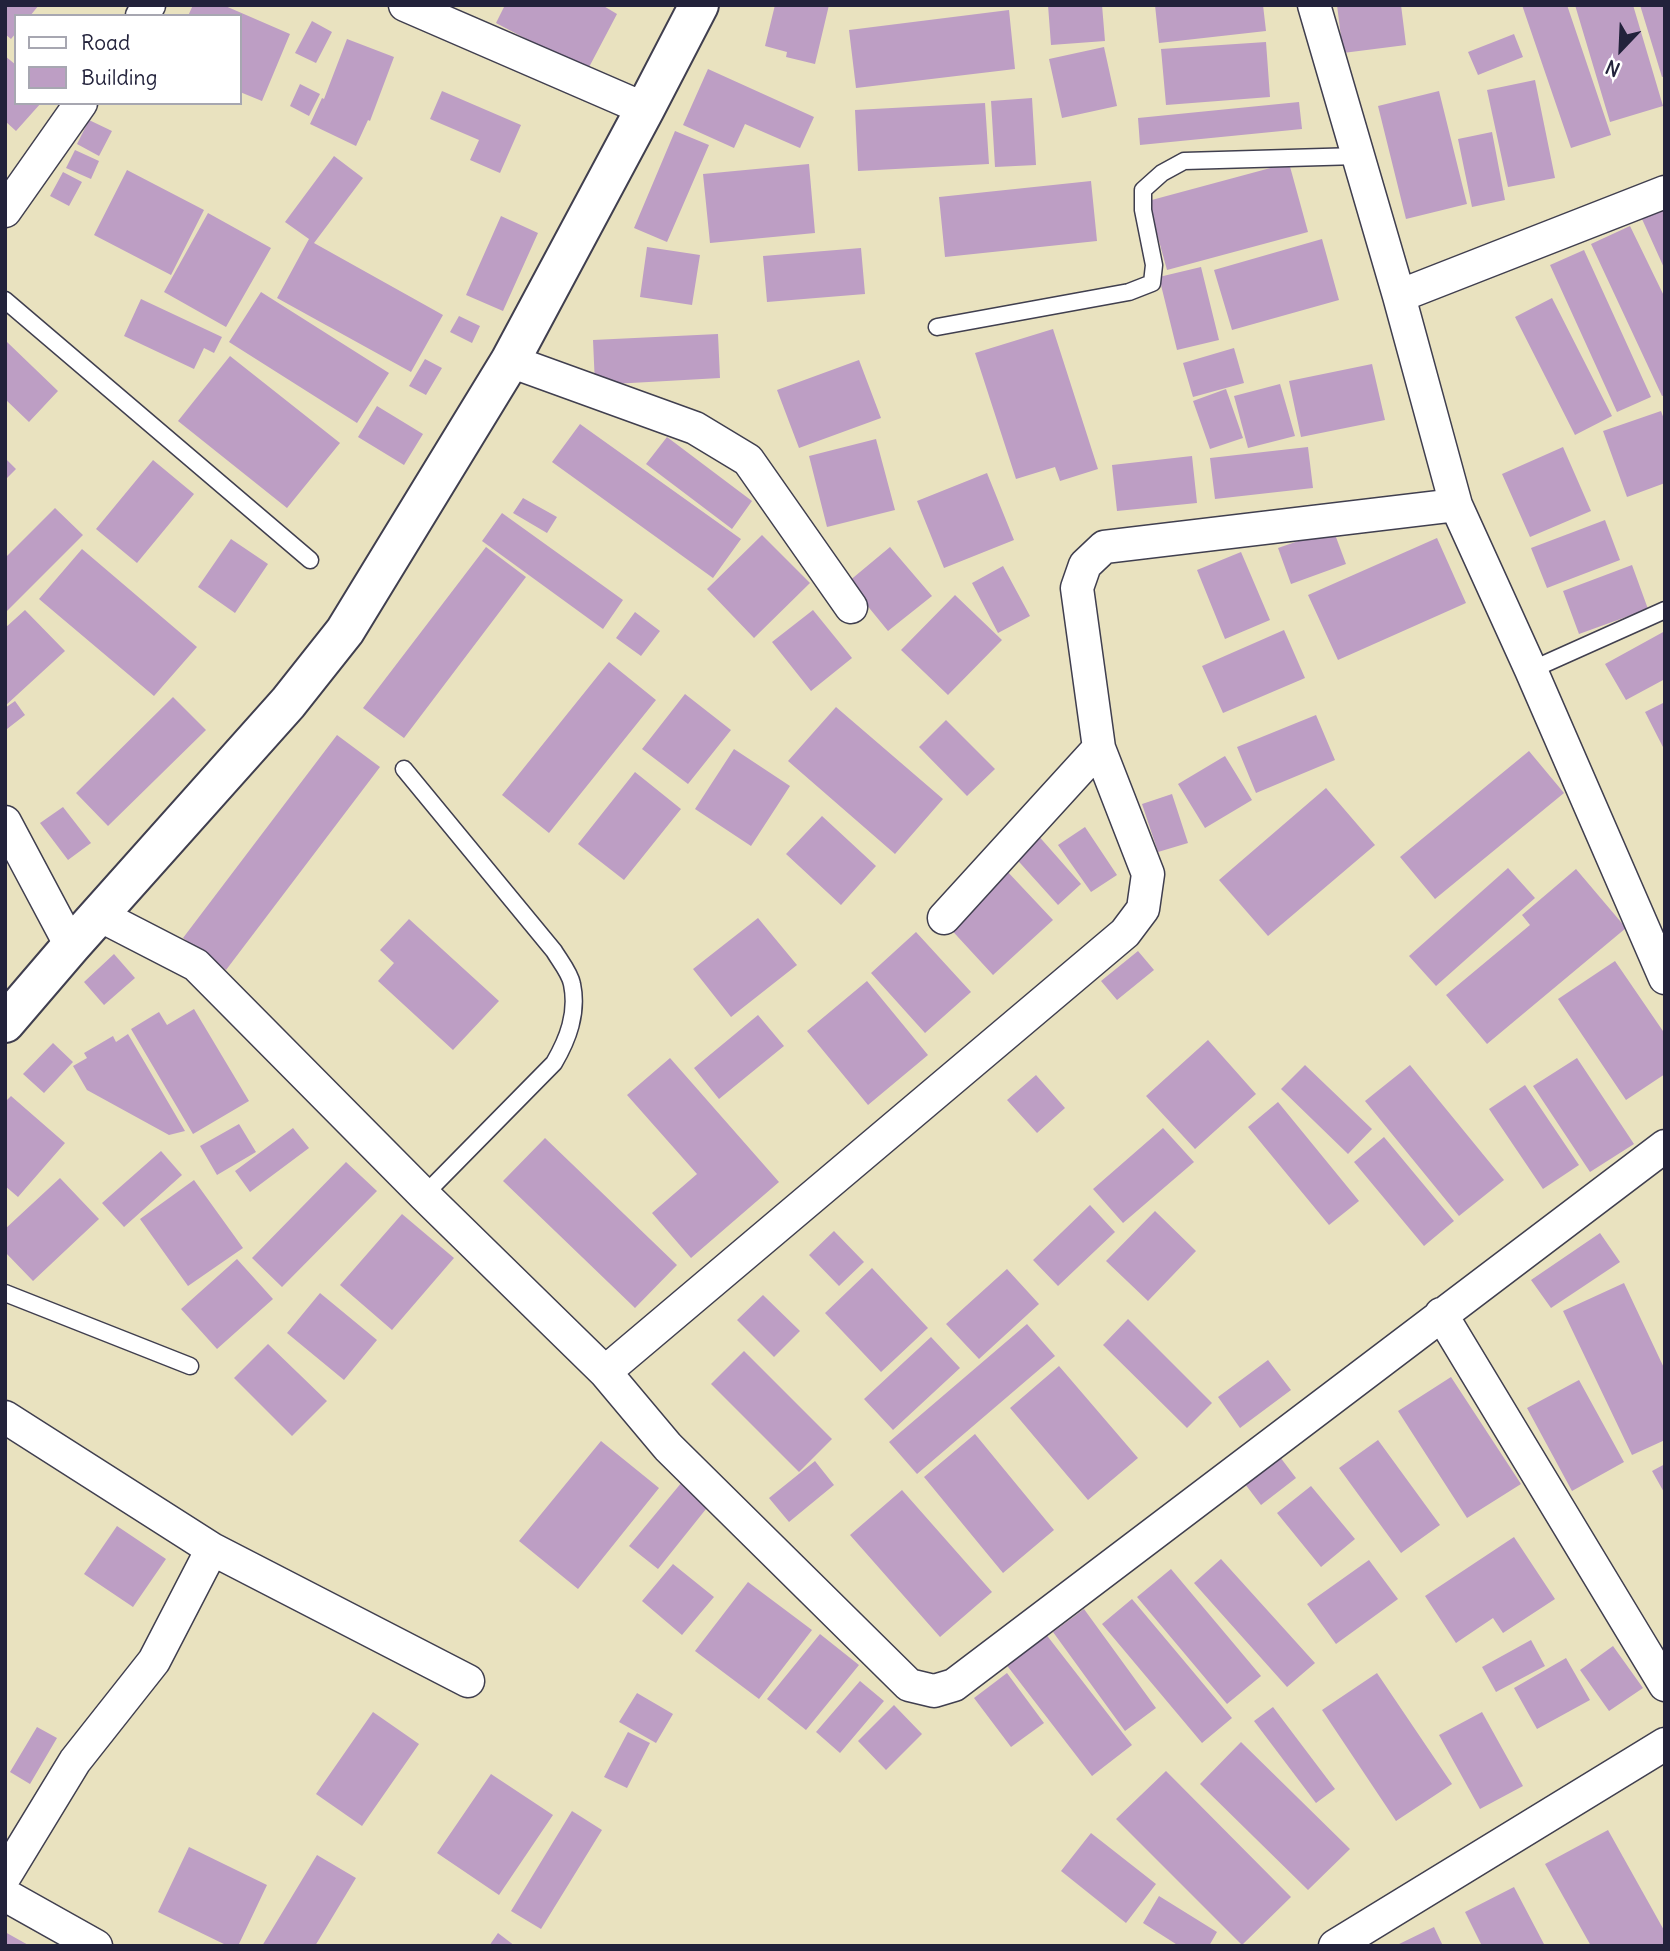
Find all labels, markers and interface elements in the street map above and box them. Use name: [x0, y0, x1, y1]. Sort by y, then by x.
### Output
legend: [14, 14, 242, 105]
north arrow: [1586, 14, 1656, 84]
text: Road: [81, 29, 130, 56]
text: N: [1602, 55, 1624, 82]
text: Building: [81, 64, 157, 91]

